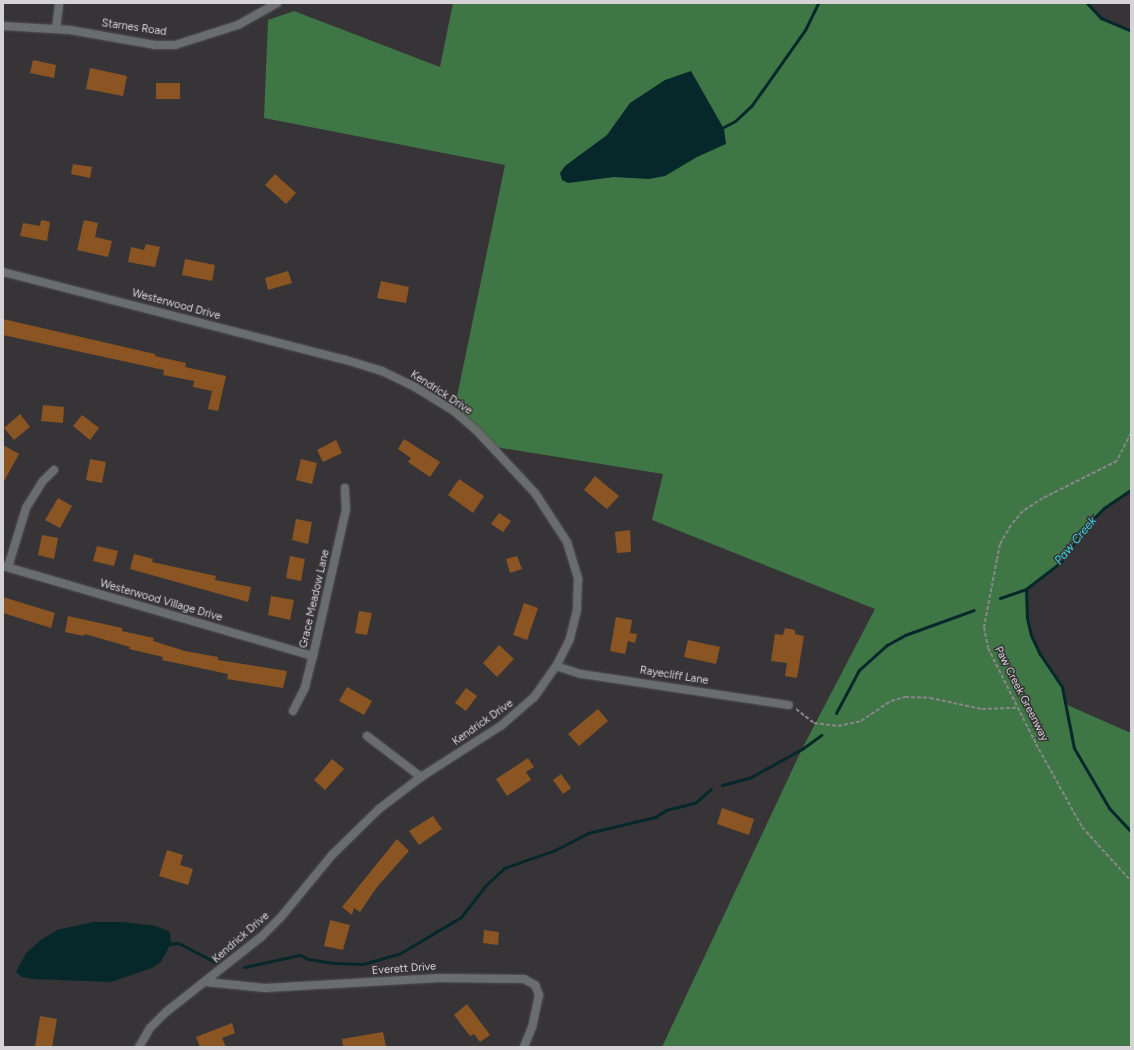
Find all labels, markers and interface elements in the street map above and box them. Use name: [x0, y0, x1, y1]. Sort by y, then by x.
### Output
street label: Starnes Road: [101, 17, 167, 39]
street label: Westerwood Drive: [130, 287, 222, 323]
street label: Kendrick Drive: [408, 368, 474, 418]
water label: Paw Creek: [1052, 514, 1100, 568]
street label: Grace Meadow Lane: [297, 548, 333, 650]
street label: Westerwood Village Drive: [98, 577, 224, 625]
street label: Paw Creek Greenway: [991, 644, 1051, 744]
street label: Rayecliff Lane: [639, 664, 709, 688]
street label: Kendrick Drive: [450, 697, 516, 749]
street label: Kendrick Drive: [210, 910, 272, 966]
street label: Everett Drive: [371, 960, 437, 978]

